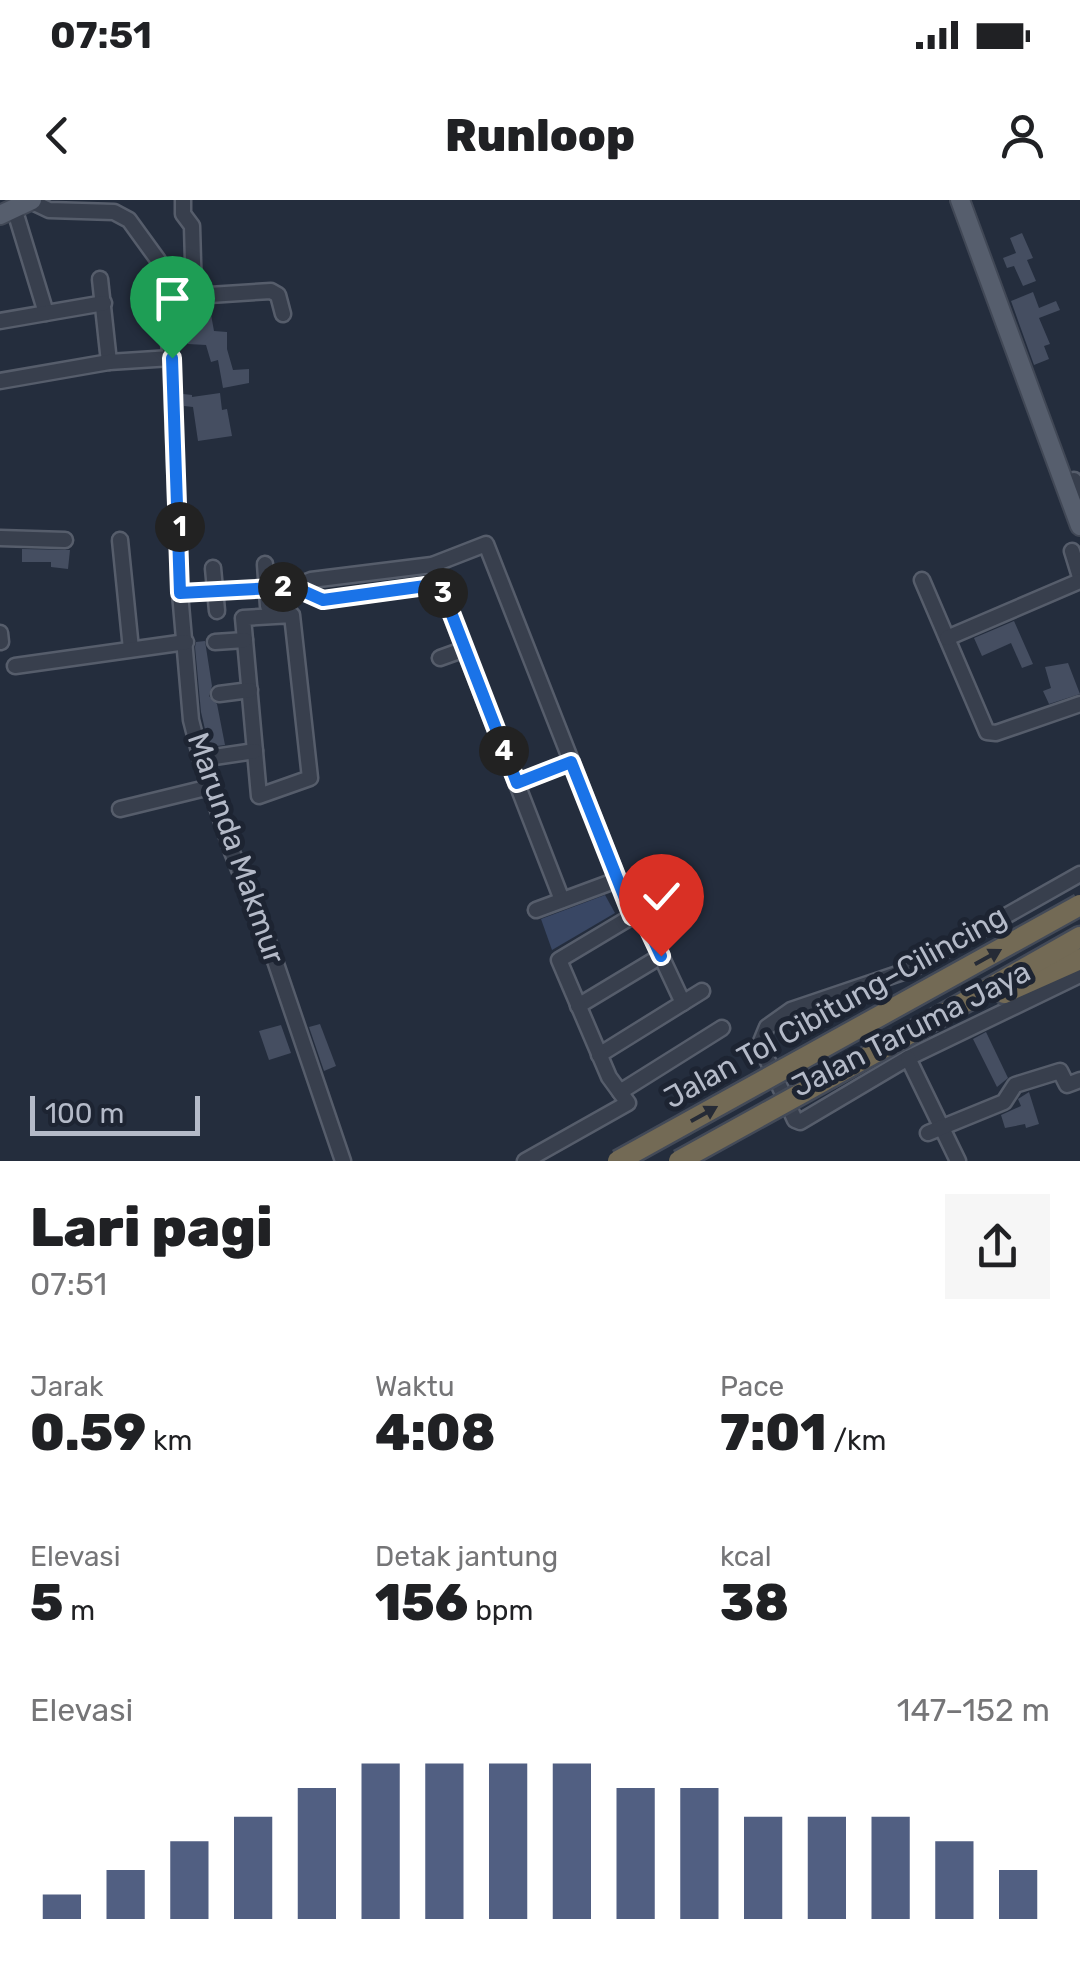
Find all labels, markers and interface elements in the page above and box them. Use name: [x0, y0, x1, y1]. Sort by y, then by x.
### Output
text: 07:51: [50, 12, 152, 58]
icon: back: [30, 108, 85, 163]
icon: person: [995, 108, 1050, 163]
text: Runloop: [445, 109, 635, 162]
pin: [130, 256, 215, 359]
icon: arrive: [145, 271, 200, 326]
pin: 1: [155, 502, 205, 552]
text: 1: [173, 510, 187, 543]
pin: 2: [258, 562, 308, 612]
pin: 3: [418, 568, 468, 618]
text: 2: [274, 570, 292, 603]
text: 3: [434, 576, 452, 609]
pin: 4: [479, 726, 529, 776]
street label: Marunda Makmur: [180, 728, 293, 969]
text: 4: [494, 734, 514, 767]
pin: [619, 854, 704, 957]
icon: check: [634, 869, 689, 924]
street label: Jalan Tol Cibitung–Cilincing: [658, 898, 1012, 1116]
one-way arrow: [974, 948, 1003, 965]
street label: Jalan Taruma Jaya: [786, 953, 1036, 1105]
scale bar: [30, 1091, 200, 1136]
text: 100 m: [45, 1097, 124, 1130]
one-way arrow: [689, 1105, 718, 1122]
button: share: [945, 1194, 1050, 1299]
text: Lari pagi: [30, 1195, 273, 1260]
text: 07:51: [30, 1265, 107, 1303]
text: Jarak: [30, 1370, 103, 1403]
text: Waktu: [375, 1370, 455, 1403]
text: Pace: [720, 1370, 784, 1403]
text: 0.59: [30, 1403, 146, 1463]
text: 4:08: [375, 1403, 495, 1463]
text: 7:01: [720, 1403, 827, 1463]
text: km: [146, 1424, 192, 1457]
text: /km: [827, 1424, 886, 1457]
text: Elevasi: [30, 1540, 120, 1573]
text: Detak jantung: [375, 1540, 558, 1573]
text: kcal: [720, 1540, 771, 1573]
text: 5: [30, 1573, 63, 1633]
text: 156: [375, 1573, 468, 1633]
text: 38: [720, 1573, 789, 1633]
text: m: [63, 1594, 95, 1627]
text: bpm: [468, 1594, 533, 1627]
text: Elevasi: [30, 1691, 133, 1729]
text: 147–152 m: [897, 1691, 1050, 1729]

